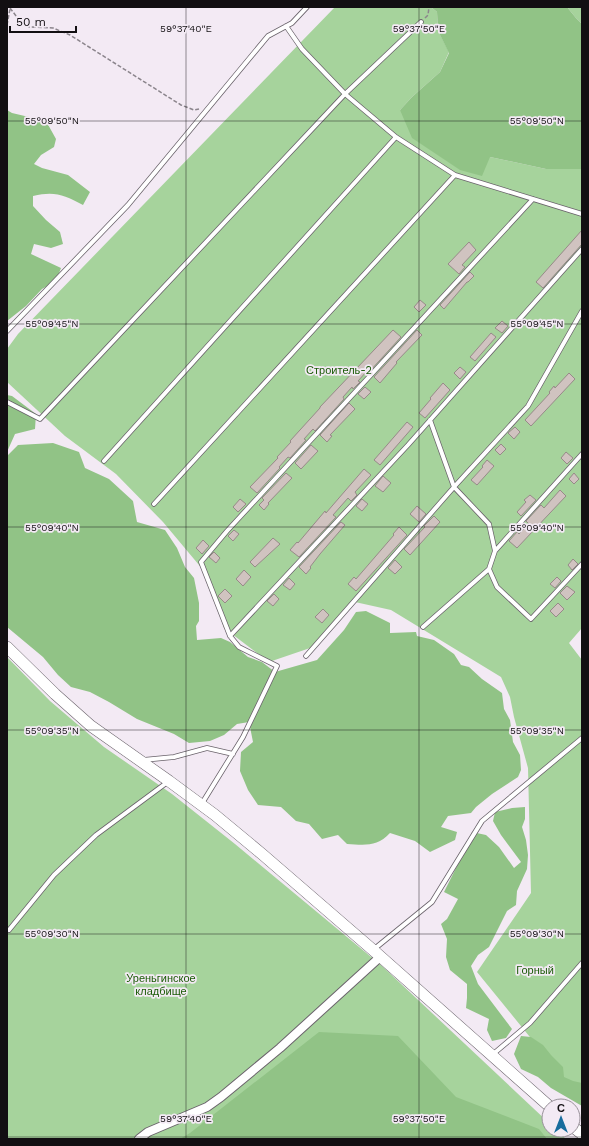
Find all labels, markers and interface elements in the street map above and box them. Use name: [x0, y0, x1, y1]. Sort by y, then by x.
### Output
scale bar: [10, 8, 76, 34]
text: 50 m: [16, 15, 46, 29]
text: 59°37'40"E: [160, 23, 212, 34]
text: 59°37'50"E: [393, 23, 445, 34]
text: 55°09'50"N: [25, 115, 79, 126]
text: 55°09'50"N: [510, 115, 564, 126]
text: 55°09'45"N: [25, 318, 79, 329]
text: 55°09'45"N: [510, 318, 564, 329]
park label: Строитель-2: [306, 364, 372, 377]
text: 55°09'40"N: [25, 522, 79, 533]
text: 55°09'40"N: [510, 522, 564, 533]
text: 55°09'35"N: [25, 725, 79, 736]
text: 55°09'35"N: [510, 725, 564, 736]
text: 55°09'30"N: [25, 928, 79, 939]
text: 55°09'30"N: [510, 928, 564, 939]
park label: Горный: [516, 964, 554, 977]
park label: Уреньгинское кладбище: [126, 972, 196, 998]
north arrow: [541, 1098, 581, 1138]
text: С: [557, 1102, 565, 1115]
text: 59°37'40"E: [160, 1113, 212, 1124]
text: 59°37'50"E: [393, 1113, 445, 1124]

